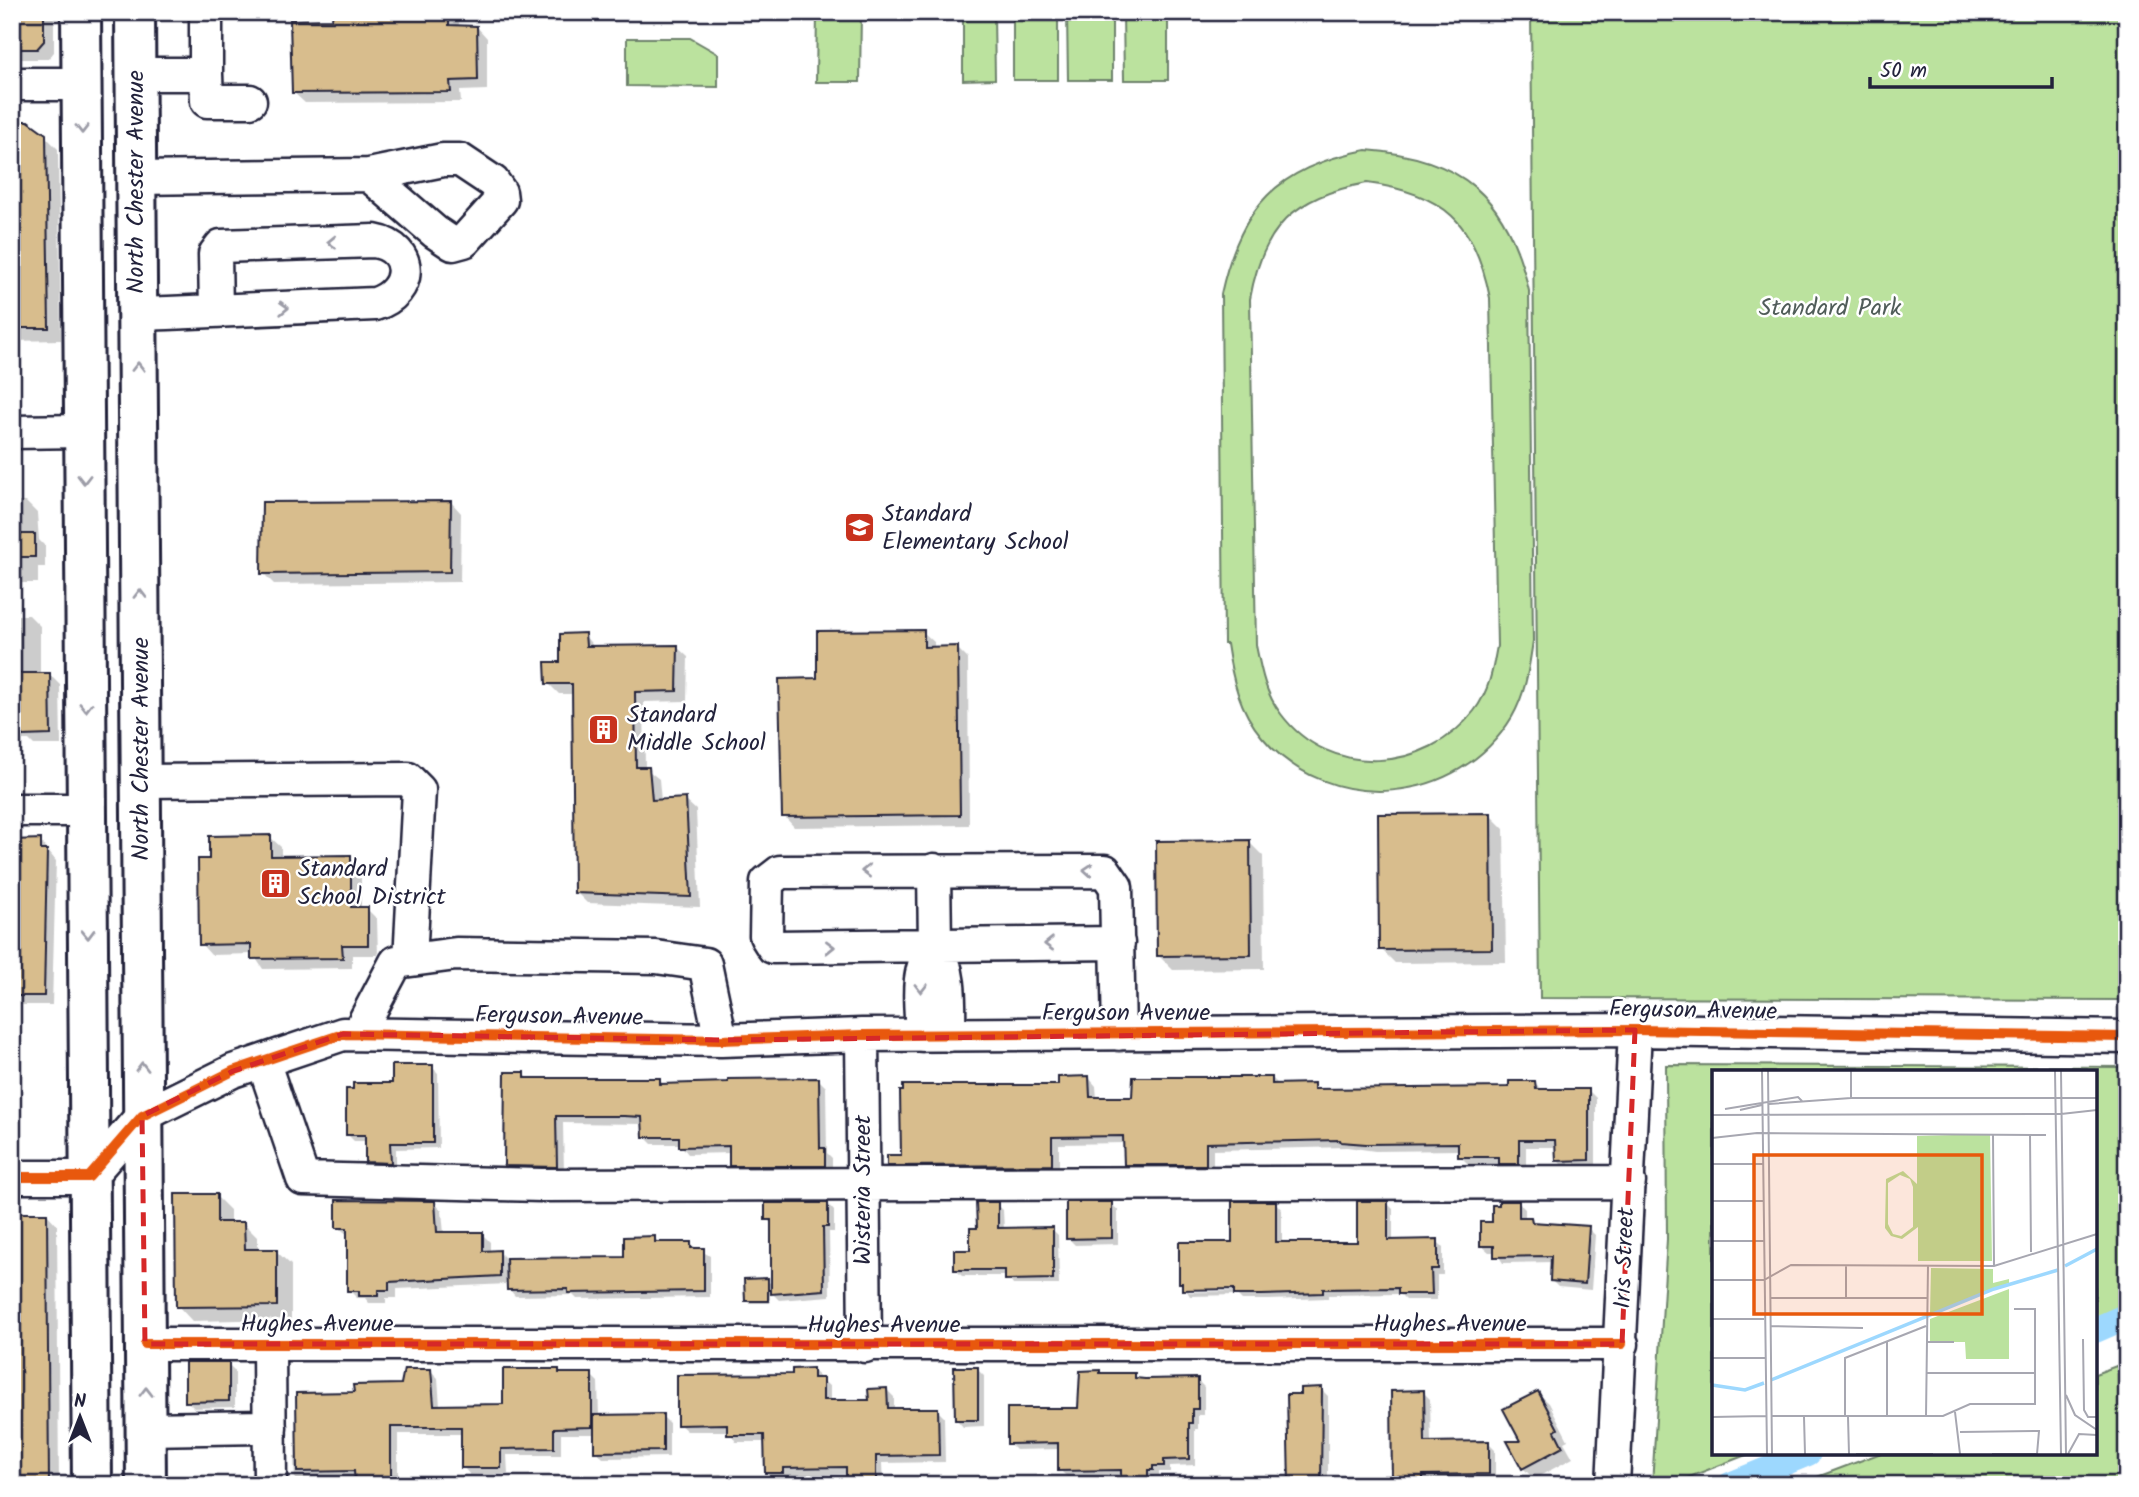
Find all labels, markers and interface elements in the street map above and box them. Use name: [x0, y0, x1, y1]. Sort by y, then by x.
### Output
scale bar: [1870, 46, 2052, 90]
text: 50 m: [1880, 55, 1927, 88]
street label: North Chester Avenue: [117, 70, 156, 294]
one-way arrow: [74, 124, 89, 135]
one-way arrow: [327, 234, 337, 250]
park label: Standard Park: [1759, 289, 1902, 328]
one-way arrow: [279, 301, 290, 316]
one-way arrow: [130, 361, 146, 371]
one-way arrow: [76, 475, 92, 485]
place label: Standard Elementary School: [882, 495, 1069, 562]
school or university icon: Standard Elementary School: [842, 511, 876, 545]
one-way arrow: [132, 588, 148, 599]
street label: North Chester Avenue: [122, 637, 161, 861]
place label: Standard Middle School: [627, 696, 766, 763]
one-way arrow: [78, 702, 94, 713]
building icon: Standard Middle School: [587, 712, 621, 746]
place label: Standard School District: [298, 850, 447, 917]
one-way arrow: [1082, 862, 1093, 877]
one-way arrow: [860, 863, 870, 879]
building icon: Standard School District: [258, 866, 292, 900]
one-way arrow: [80, 930, 96, 940]
one-way arrow: [1044, 936, 1054, 952]
one-way arrow: [825, 940, 836, 955]
one-way arrow: [913, 984, 929, 994]
street label: Ferguson Avenue: [1608, 990, 1778, 1032]
street label: Ferguson Avenue: [1042, 994, 1210, 1033]
street label: Ferguson Avenue: [474, 996, 644, 1038]
one-way arrow: [134, 1061, 150, 1071]
inset map: [1712, 1070, 2097, 1455]
street label: Wisteria Street: [844, 1114, 883, 1265]
street label: Iris Street: [1604, 1206, 1646, 1310]
street label: Hughes Avenue: [240, 1305, 394, 1344]
street label: Hughes Avenue: [1373, 1305, 1527, 1344]
street label: Hughes Avenue: [807, 1306, 961, 1345]
north arrow: [46, 1382, 116, 1452]
one-way arrow: [138, 1386, 154, 1397]
text: N: [74, 1387, 86, 1417]

